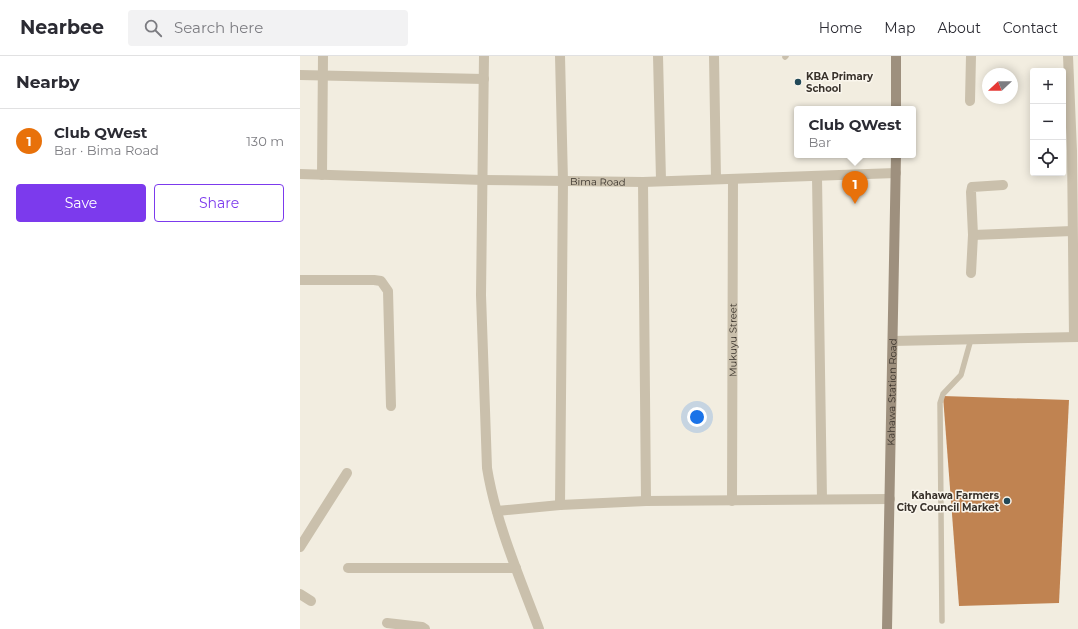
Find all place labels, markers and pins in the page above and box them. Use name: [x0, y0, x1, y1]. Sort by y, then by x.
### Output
place label: KBA Primary School: [806, 70, 874, 95]
marker: KBA Primary School: [793, 77, 803, 87]
pin: 1: [842, 171, 868, 204]
place label: Kahawa Farmers City Council Market: [897, 489, 1000, 514]
marker: Kahawa Farmers City Council Market: [1002, 496, 1012, 506]

